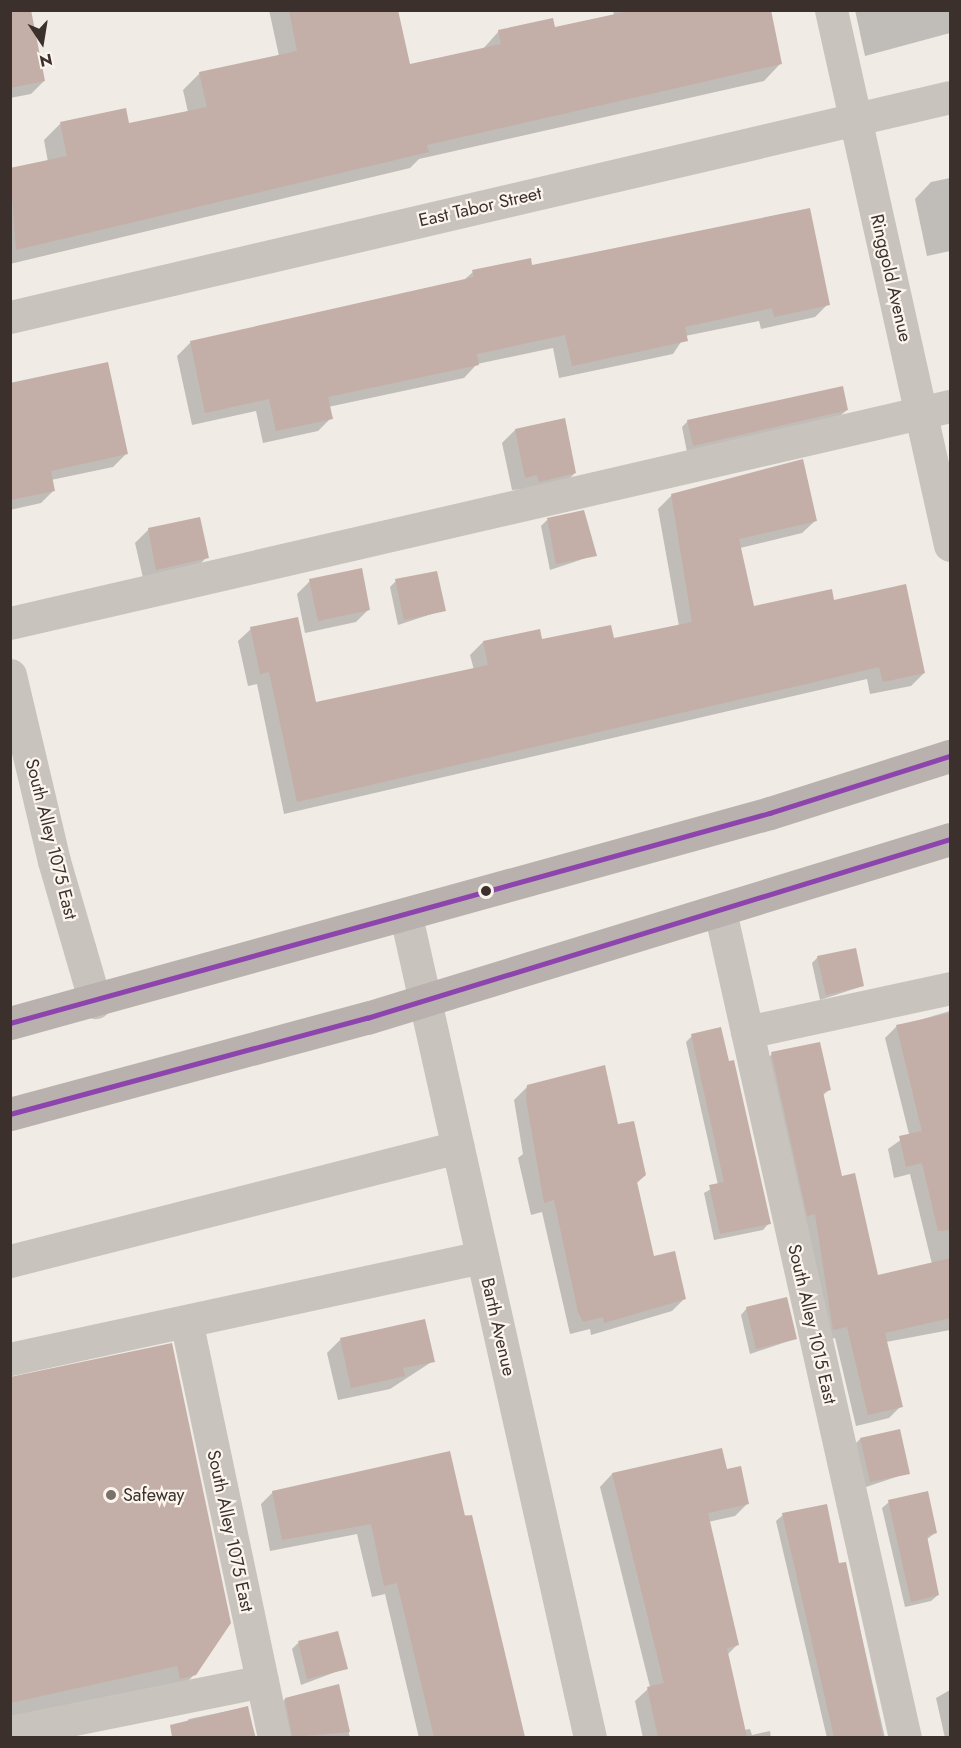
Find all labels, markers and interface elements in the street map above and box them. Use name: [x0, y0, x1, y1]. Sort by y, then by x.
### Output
north arrow: [12, 12, 72, 72]
text: N: [37, 48, 54, 73]
street label: East Tabor Street: [416, 182, 544, 232]
street label: Ringgold Avenue: [866, 212, 916, 344]
street label: South Alley 1075 East: [21, 756, 81, 922]
unlabelled marker: [480, 885, 492, 897]
street label: South Alley 1015 East: [783, 1242, 841, 1406]
street label: Barth Avenue: [476, 1276, 520, 1378]
street label: South Alley 1075 East: [202, 1448, 258, 1614]
place label: Safeway: [123, 1484, 184, 1506]
marker: Safeway: [104, 1488, 118, 1502]

